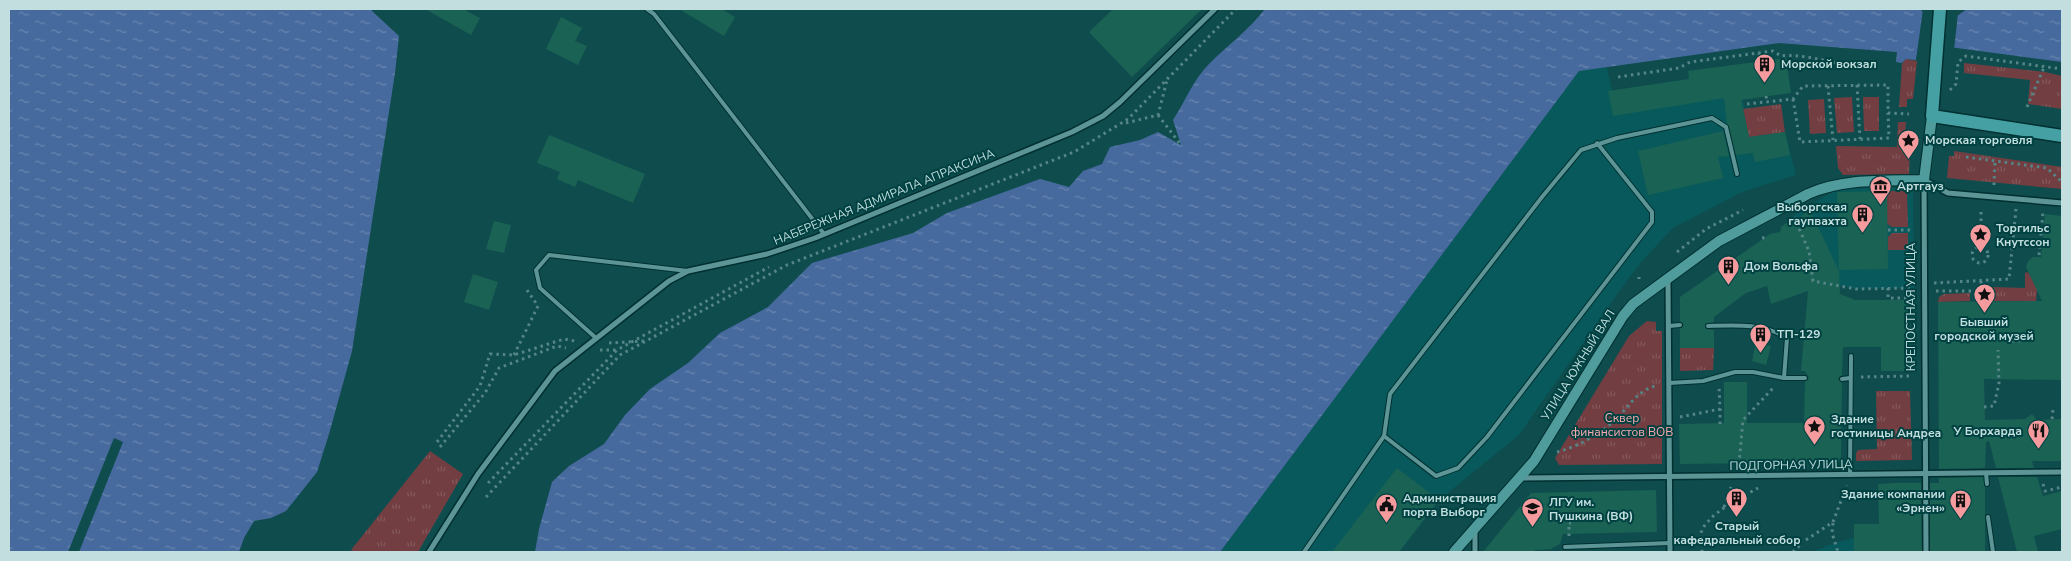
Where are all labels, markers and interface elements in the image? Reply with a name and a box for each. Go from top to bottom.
building icon: Морской вокзал [1753,52,1777,83]
place label: Морской вокзал [1781,56,1877,72]
place icon: Морская торговля [1897,128,1921,159]
place label: Морская торговля [1925,132,2032,148]
street label: НАБЕРЕЖНАЯ АДМИРАЛА АПРАКСИНА [771,145,997,249]
museum icon: Артгауз [1869,174,1893,205]
place label: Артгауз [1897,178,1944,194]
place label: Выборгская гаупвахта [1776,199,1847,229]
building icon: Выборгская гаупвахта [1851,202,1875,233]
place label: Торгильс Кнутссон [1996,220,2050,250]
place icon: Торгильс Кнутссон [1968,223,1992,254]
street label: КРЕПОСТНАЯ УЛИЦА [1903,243,1919,371]
building icon: Дом Вольфа [1716,254,1740,285]
place label: Дом Вольфа [1744,258,1818,274]
place icon: Бывший городской музей [1972,283,1996,314]
street label: УЛИЦА ЮЖНЫЙ ВАЛ [1537,307,1619,424]
place label: Бывший городской музей [1934,314,2034,344]
building icon: ТП-129 [1749,322,1773,353]
place label: ТП-129 [1777,326,1820,342]
park label: Сквер финансистов ВОВ [1571,410,1673,440]
place label: Здание гостиницы Андреа [1831,411,1941,441]
place icon: Здание гостиницы Андреа [1803,414,1827,445]
restaurant icon: У Борхарда [2026,419,2050,450]
place label: У Борхарда [1953,423,2022,439]
street label: ПОДГОРНАЯ УЛИЦА [1729,456,1853,474]
place label: Здание компании «Эрнен» [1841,486,1945,516]
building icon: Старый кафедральный собор [1725,487,1749,518]
building icon: Здание компании «Эрнен» [1949,489,1973,520]
place label: Администрация порта Выборг [1403,490,1496,520]
public building icon: Администрация порта Выборг [1375,493,1399,524]
place label: ЛГУ им. Пушкина (ВФ) [1549,494,1633,524]
school or university icon: ЛГУ им. Пушкина (ВФ) [1521,497,1545,528]
place label: Старый кафедральный собор [1673,518,1801,548]

